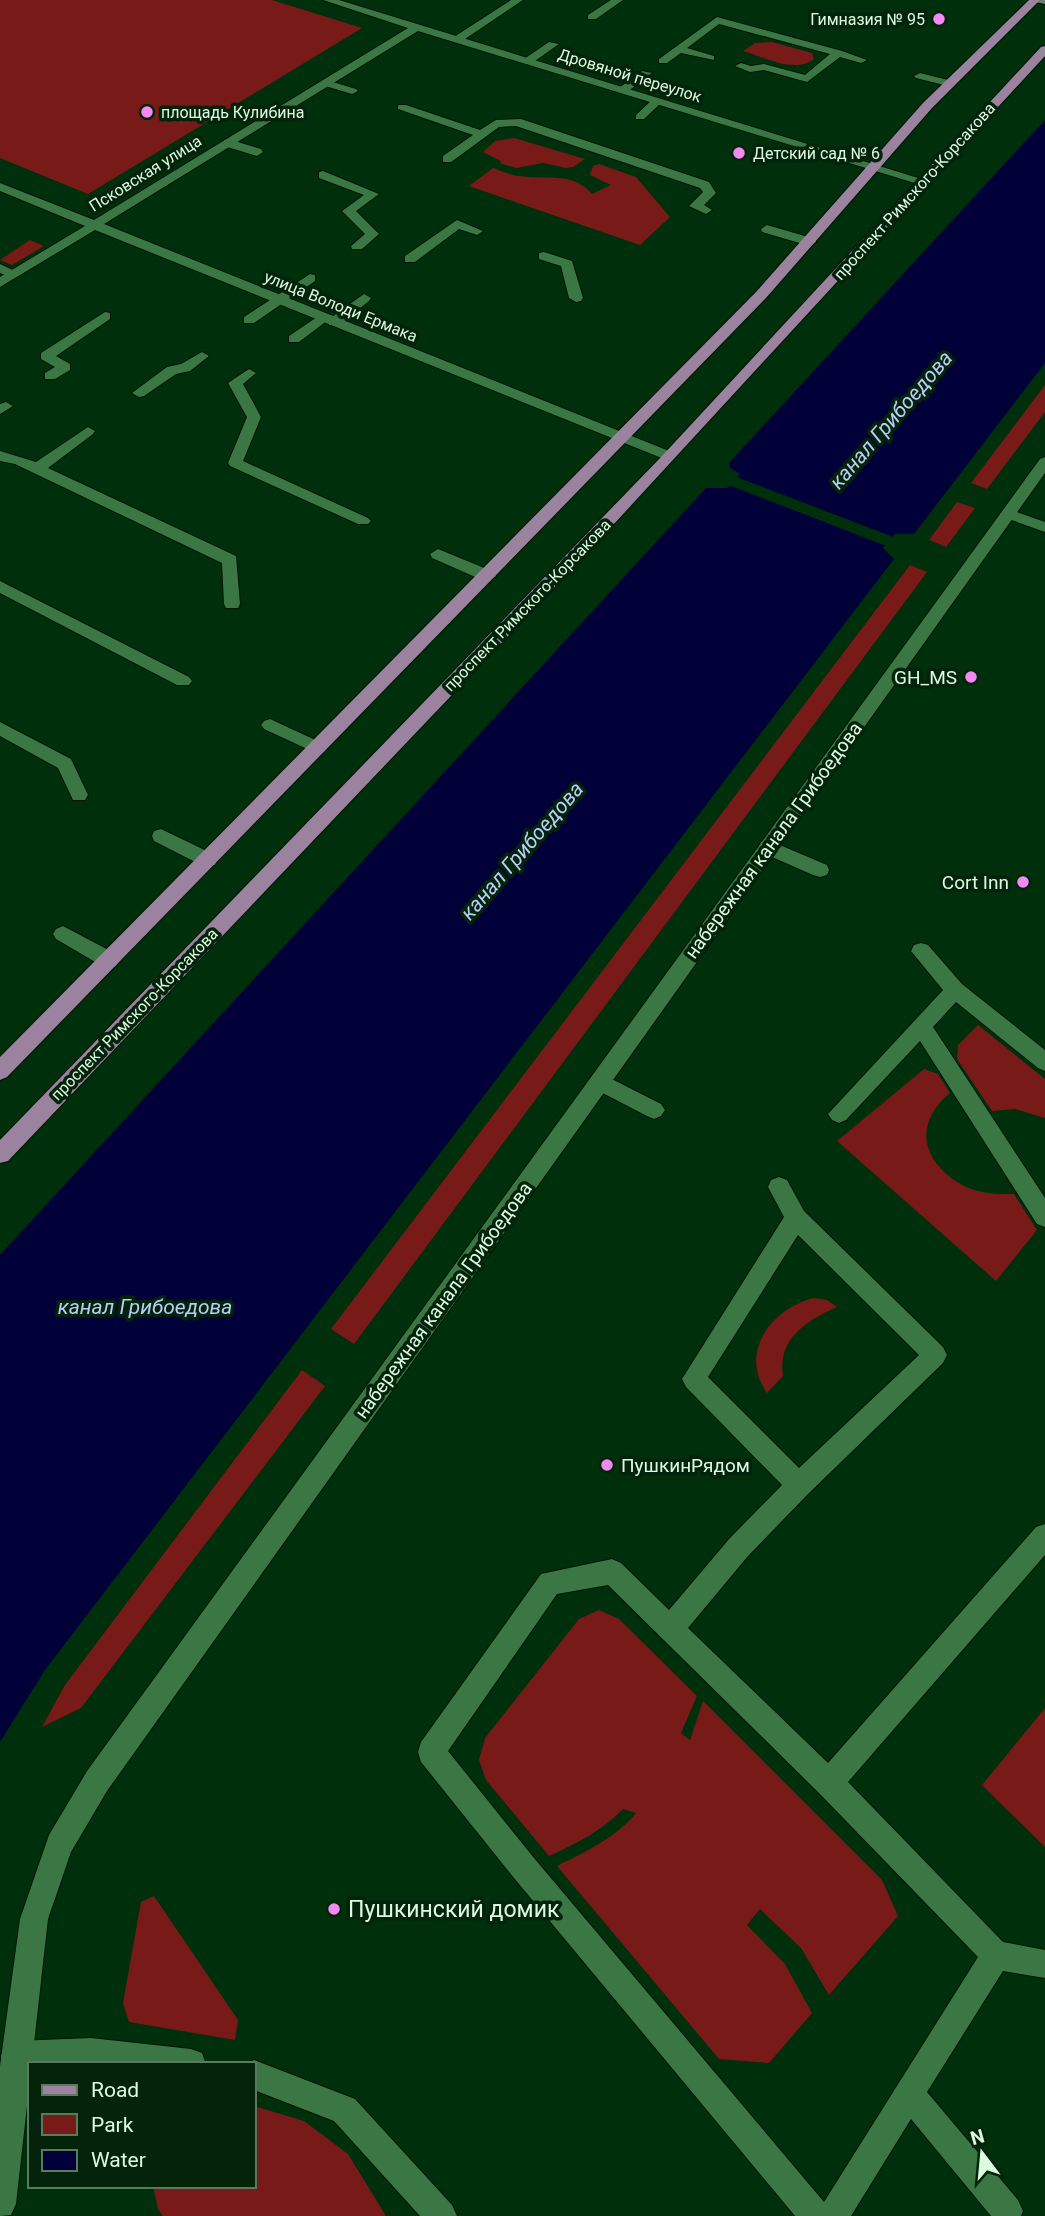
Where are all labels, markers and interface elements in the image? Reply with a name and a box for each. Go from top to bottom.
place label: Гимназия № 95 [810,10,925,29]
marker: Гимназия № 95 [931,11,947,27]
street label: Дровяной переулок [556,45,704,106]
street label: проспект Римского-Корсакова [830,99,999,284]
place label: площадь Кулибина [161,103,304,122]
marker: площадь Кулибина [139,104,155,120]
street label: Псковская улица [86,131,205,216]
place label: Детский сад № 6 [753,144,880,163]
marker: Детский сад № 6 [731,145,747,161]
street label: улица Володи Ермака [261,267,420,346]
water label: канал Грибоедова [825,346,957,494]
street label: проспект Римского-Корсакова [440,515,615,695]
place label: GH_MS [894,666,957,689]
marker: GH_MS [963,669,979,685]
street label: набережная канала Грибоедова [680,718,867,963]
water label: канал Грибоедова [456,777,588,925]
place label: Cort Inn [942,871,1009,894]
marker: Cort Inn [1015,874,1031,890]
street label: проспект Римского-Корсакова [47,924,222,1104]
street label: набережная канала Грибоедова [350,1178,537,1423]
water label: канал Грибоедова [58,1295,232,1319]
place label: ПушкинРядом [621,1454,750,1477]
marker: ПушкинРядом [599,1457,615,1473]
place label: Пушкинский домик [348,1896,560,1923]
marker: Пушкинский домик [326,1901,342,1917]
legend [28,2062,256,2188]
text: Road [91,2078,139,2102]
text: Park [91,2113,134,2137]
north arrow [947,2118,1017,2188]
text: N [968,2124,987,2150]
text: Water [91,2148,146,2172]

